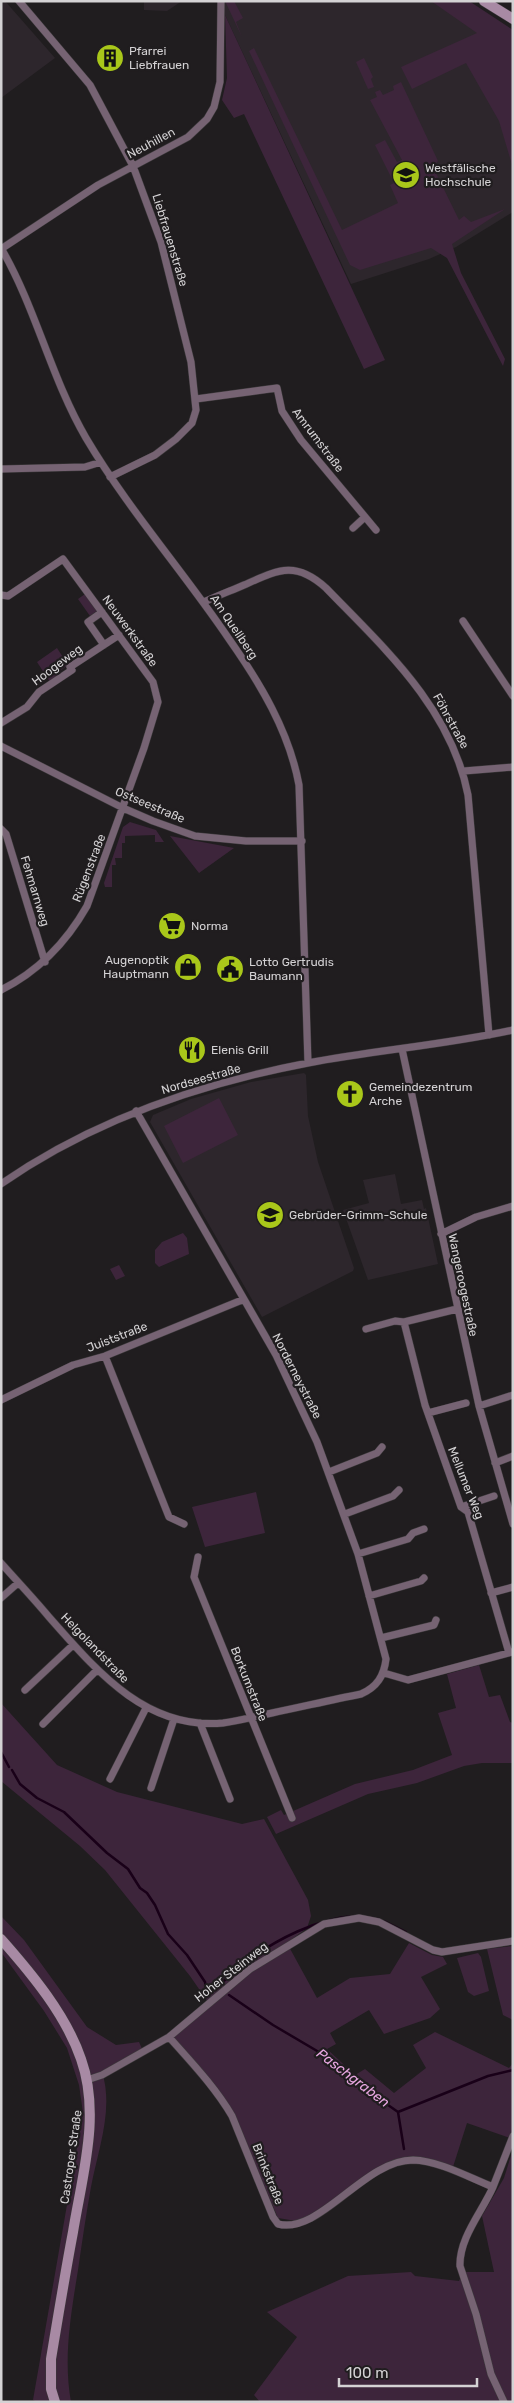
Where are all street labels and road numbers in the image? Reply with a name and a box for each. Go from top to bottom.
street label: Neuhillen [125,125,177,161]
street label: Liebfrauenstraße [149,192,191,288]
street label: Amrumstraße [289,405,347,475]
street label: Am Quellberg [207,592,261,662]
street label: Neuwerkstraße [99,593,161,670]
street label: Hoogeweg [29,642,85,688]
street label: Föhrstraße [430,691,472,751]
street label: Ostseestraße [113,784,187,826]
street label: Rügenstraße [70,832,109,904]
street label: Fehmarnweg [18,854,52,928]
street label: Nordseestraße [160,1061,243,1097]
street label: Wangeroogestraße [445,1232,481,1338]
street label: Juiststraße [85,1319,150,1355]
street label: Norderneystraße [269,1331,325,1421]
street label: Mellumer Weg [445,1445,487,1521]
street label: Helgolandstraße [58,1610,132,1686]
street label: Borkumstraße [228,1645,270,1724]
street label: Hoher Steinweg [192,1939,270,2005]
street label: Castroper Straße [57,2109,85,2205]
street label: Brinkstraße [249,2141,287,2207]

